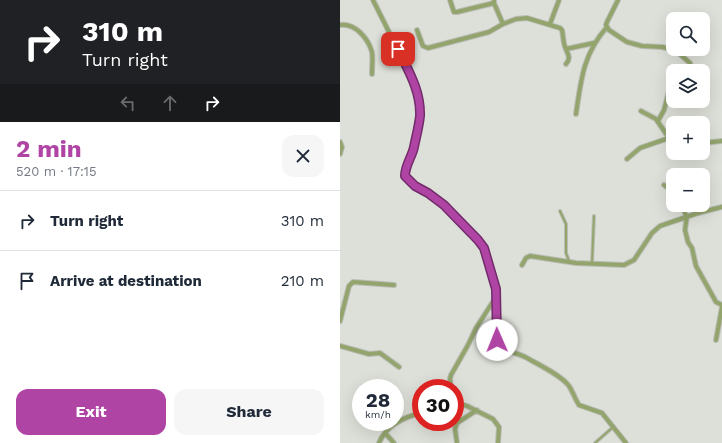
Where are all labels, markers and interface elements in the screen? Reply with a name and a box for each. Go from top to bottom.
map controls [666,12,710,212]
button: search [666,12,710,56]
text: 310 m [82,15,163,48]
icon: right [16,16,68,68]
pin [381,32,415,66]
icon: arrive [387,38,409,60]
text: Turn right [82,49,168,70]
button: layers [666,64,710,108]
icon: left [117,92,139,114]
icon: ahead [159,92,181,114]
icon: right [201,92,223,114]
button: + [666,116,710,160]
text: 2 min [16,135,82,163]
button: close [282,135,324,177]
text: 520 m · 17:15 [16,164,96,179]
button: − [666,168,710,212]
icon: right [16,210,38,232]
text: Turn right [50,212,123,230]
text: 310 m [281,212,324,230]
icon: arrive [16,270,38,292]
text: Arrive at destination [50,272,202,290]
text: 210 m [281,272,324,290]
position arrow [476,319,518,361]
speed limit sign: 30 [412,379,464,431]
text: 28 [366,388,390,412]
button: Exit [16,389,166,435]
button: Share [174,389,324,435]
text: km/h [365,409,391,420]

